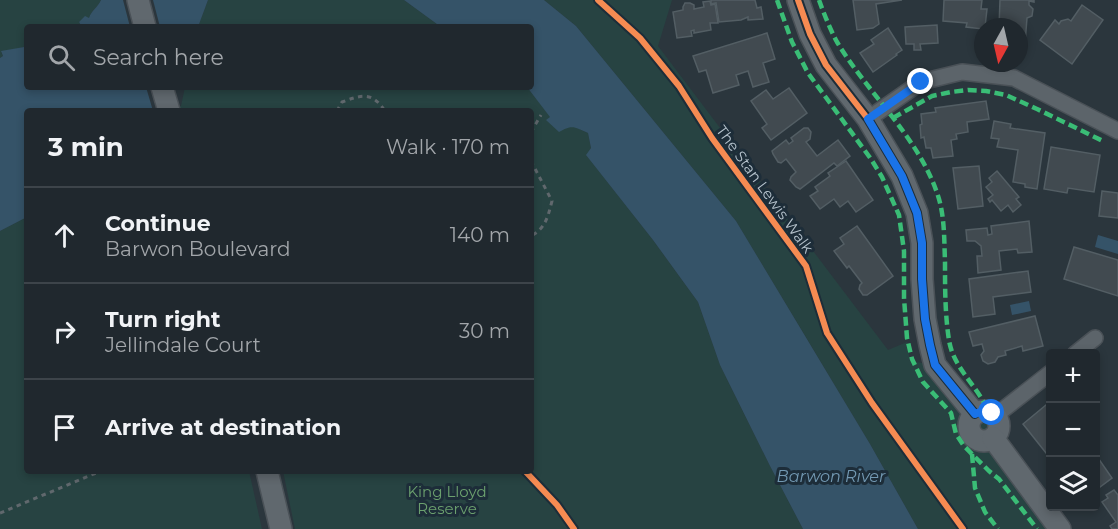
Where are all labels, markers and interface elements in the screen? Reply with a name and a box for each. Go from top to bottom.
north arrow [974,18,1028,72]
search box [24,24,534,90]
icon: search [45,41,78,74]
text: Search here [93,44,224,71]
route end [907,68,933,94]
street label: The Stan Lewis Walk [712,121,818,257]
text: 3 min [48,131,124,163]
text: Walk · 170 m [386,135,510,159]
text: Continue [105,210,211,237]
icon: ahead [48,219,81,252]
text: 140 m [450,223,510,247]
text: Barwon Boulevard [105,237,291,261]
text: Turn right [105,306,220,333]
icon: right [48,315,81,348]
text: 30 m [459,319,510,343]
text: Jellindale Court [105,333,261,357]
map controls [1046,349,1100,511]
button: + [1046,349,1100,403]
route start [978,399,1004,425]
button: − [1046,403,1100,457]
icon: arrive [48,411,81,444]
text: Arrive at destination [105,414,341,441]
button: layers [1046,457,1100,511]
water label: Barwon River [777,467,886,486]
park label: King Lloyd Reserve [407,482,487,518]

